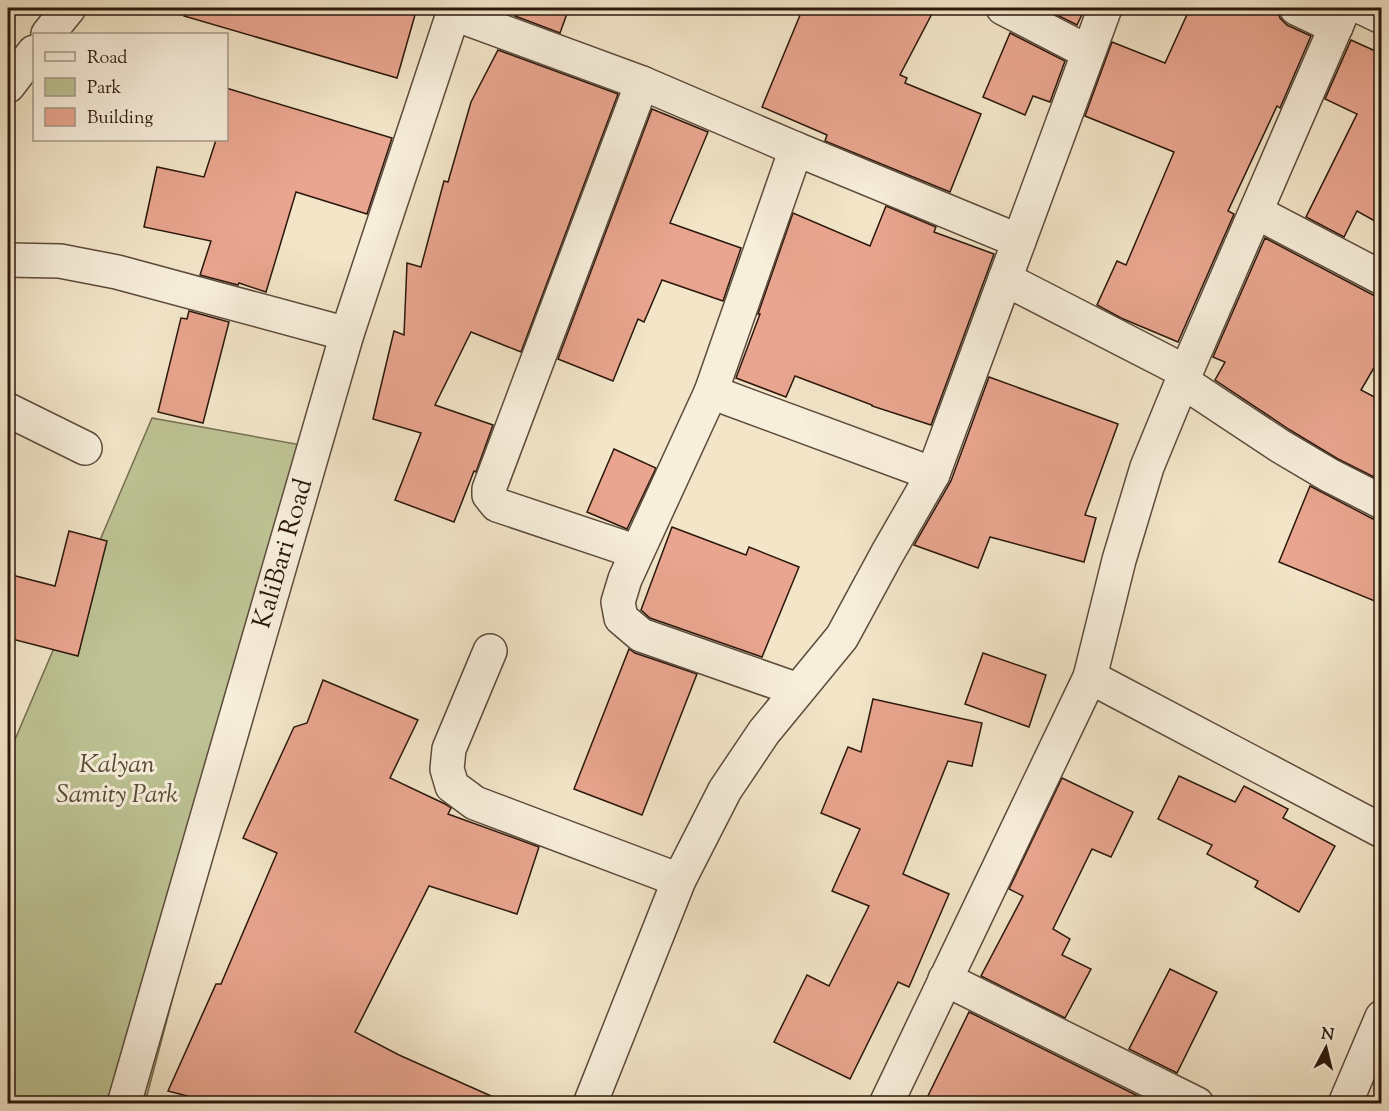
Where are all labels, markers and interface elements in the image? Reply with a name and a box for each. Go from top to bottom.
legend [33,33,228,141]
text: Road [87,46,127,72]
text: Park [87,76,122,102]
text: Building [87,106,153,132]
street label: KaliBari Road [244,474,323,633]
park label: Kalyan Samity Park [56,747,178,814]
north arrow [1296,1018,1356,1078]
text: N [1320,1023,1335,1048]

